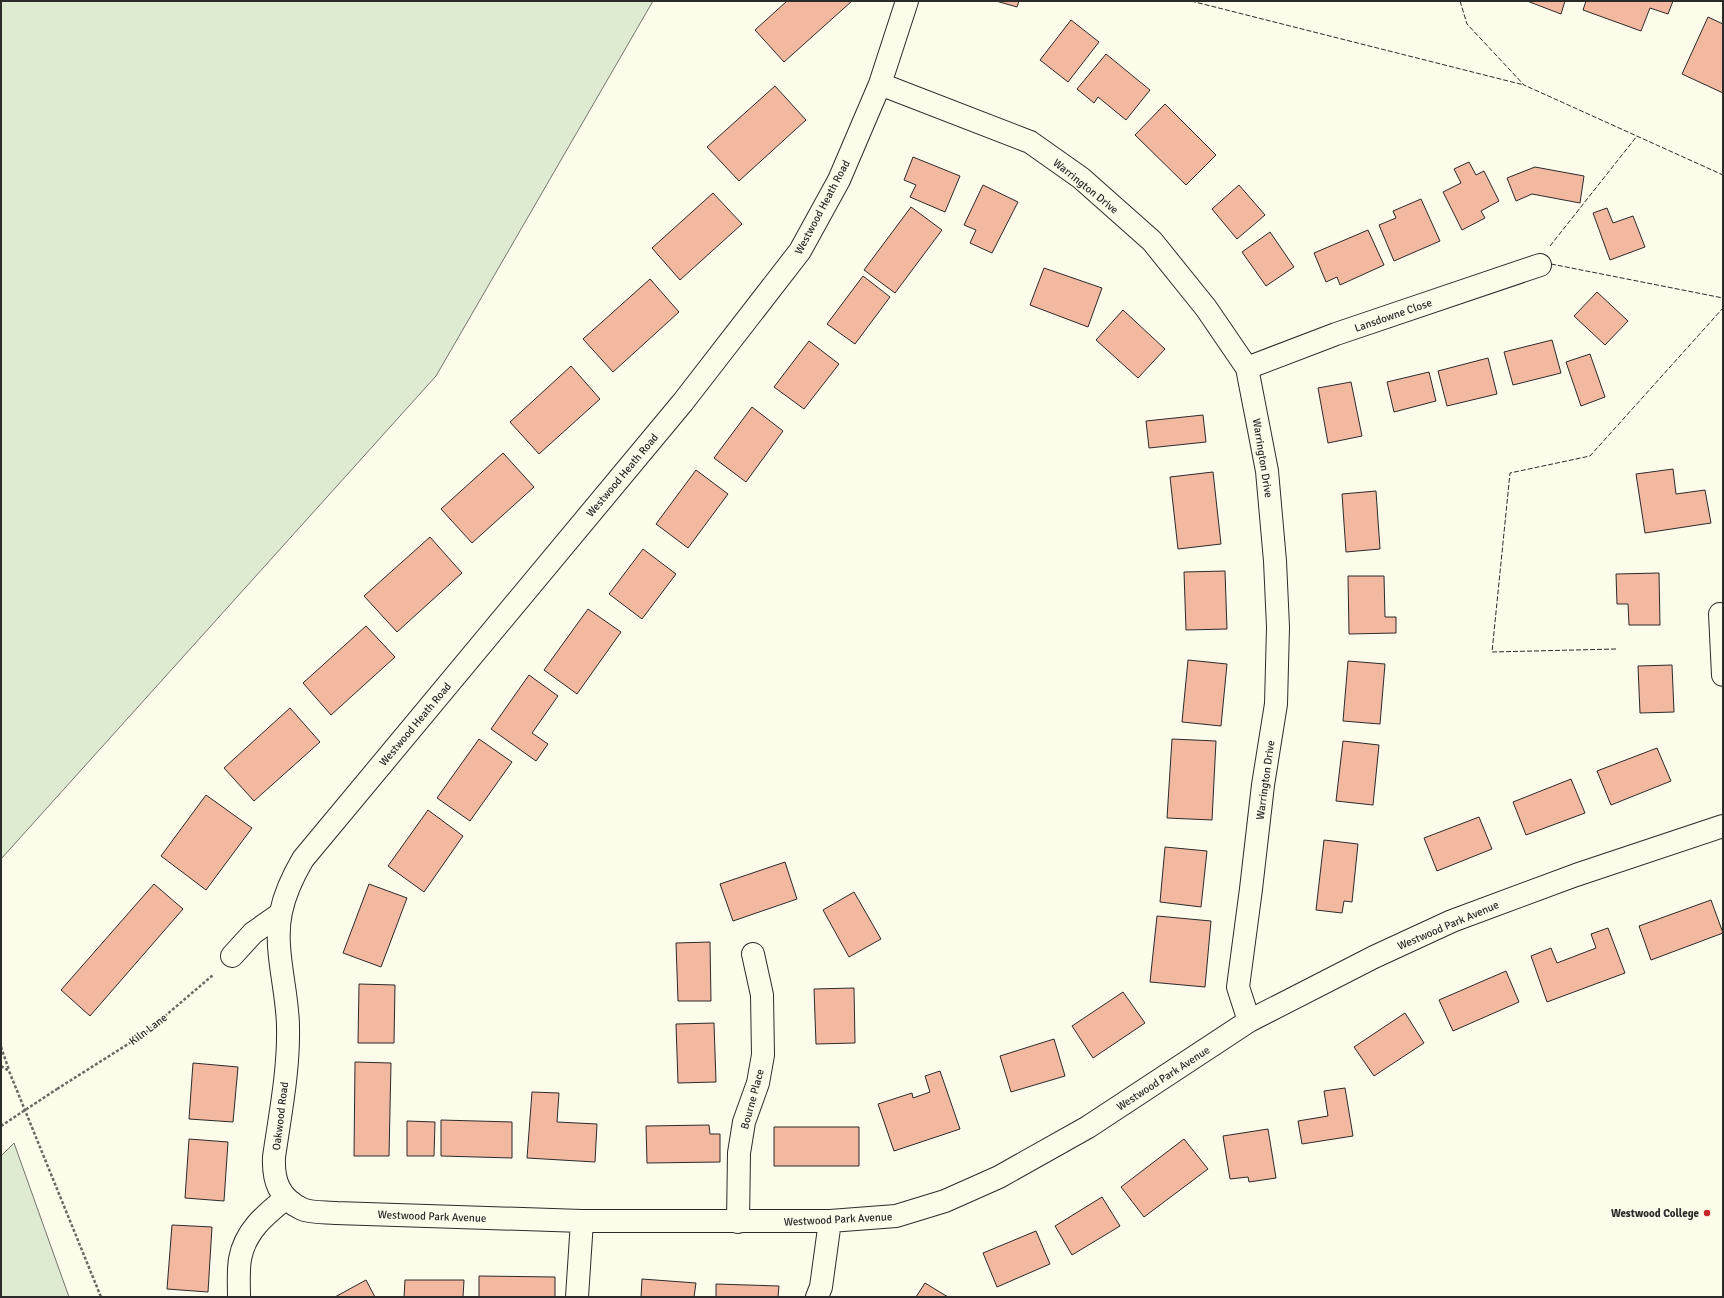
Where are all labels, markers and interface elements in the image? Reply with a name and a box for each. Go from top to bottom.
street label: Warrington Drive [1050,156,1121,217]
street label: Westwood Heath Road [792,158,853,257]
street label: Lansdowne Close [1353,296,1434,335]
street label: Warrington Drive [1250,417,1275,499]
street label: Westwood Heath Road [584,431,661,520]
street label: Westwood Heath Road [377,680,454,769]
street label: Warrington Drive [1253,740,1278,821]
street label: Westwood Park Avenue [1396,898,1501,953]
street label: Kiln Lane [127,1011,170,1048]
street label: Westwood Park Avenue [1114,1043,1212,1113]
street label: Bourne Place [738,1067,767,1131]
street label: Oakwood Road [270,1081,291,1151]
place label: Westwood College [1611,1207,1700,1220]
street label: Westwood Park Avenue [377,1208,486,1225]
marker: Westwood College [1702,1208,1712,1218]
street label: Westwood Park Avenue [783,1210,893,1229]

